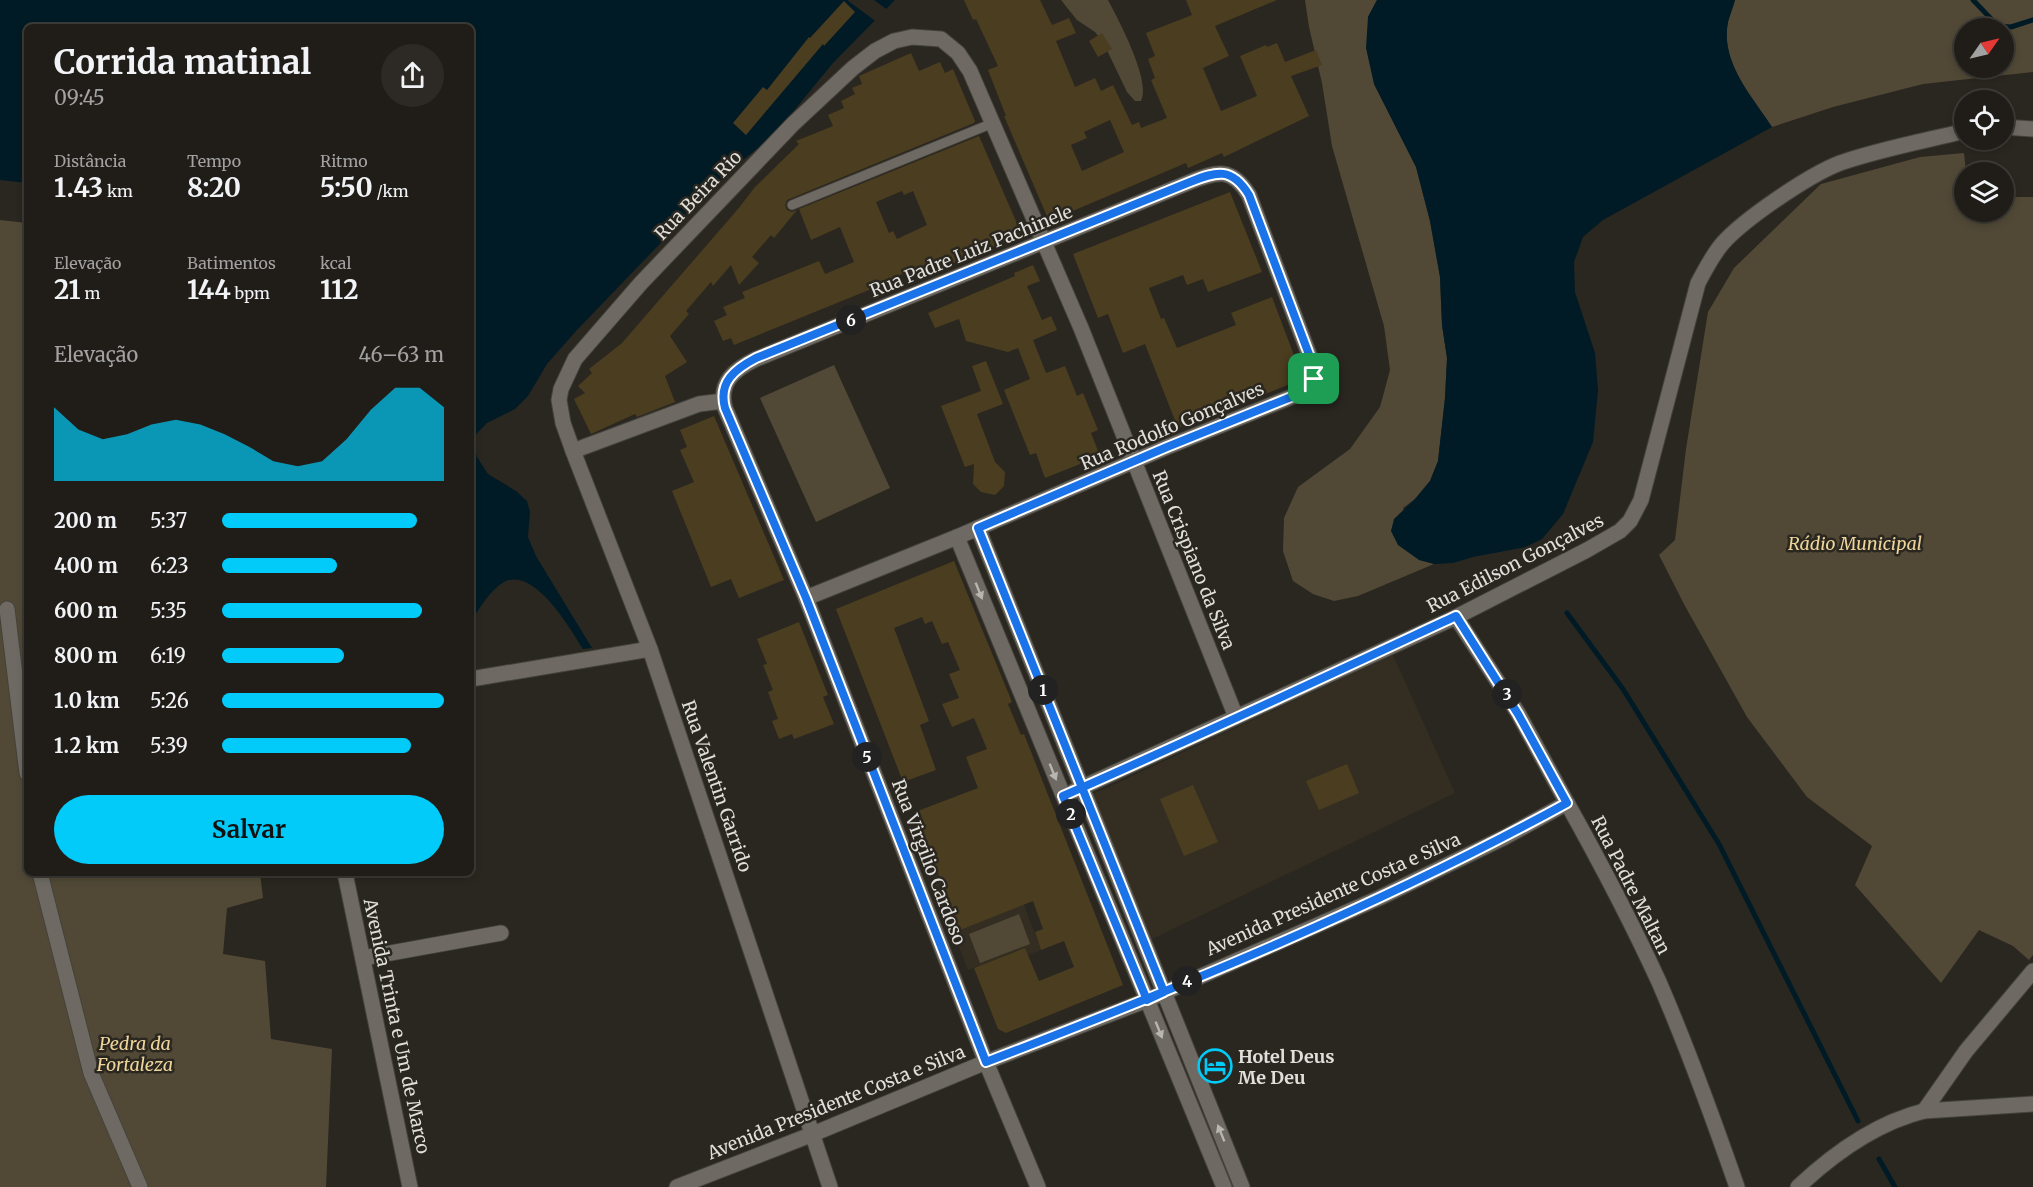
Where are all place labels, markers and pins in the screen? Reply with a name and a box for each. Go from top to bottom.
pin: 6 [836,305,866,335]
pin [1288,353,1339,404]
pin: 1 [1028,675,1058,705]
pin: 3 [1492,679,1522,709]
pin: 5 [852,742,882,772]
pin: 2 [1056,799,1086,829]
pin: 4 [1172,966,1202,996]
place label: Hotel Deus Me Deu [1238,1045,1334,1089]
hotel icon: Hotel Deus Me Deu [1197,1048,1233,1084]

